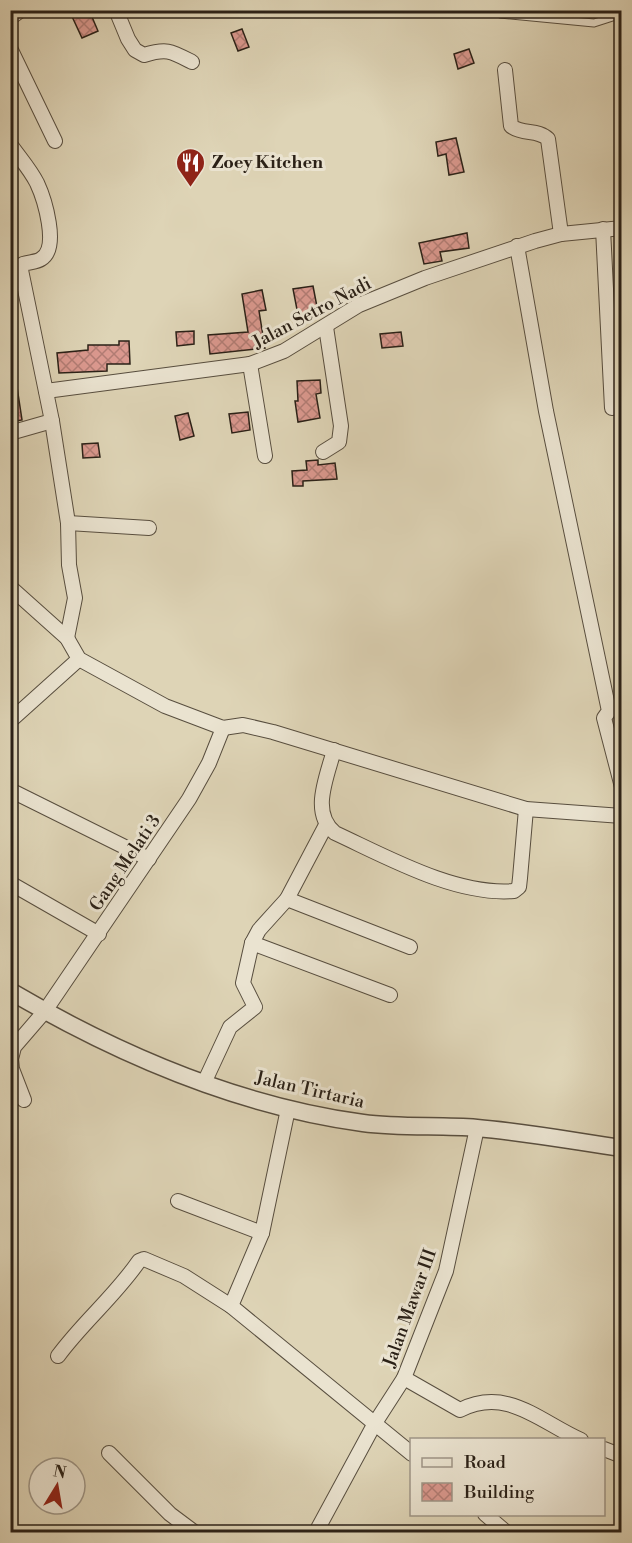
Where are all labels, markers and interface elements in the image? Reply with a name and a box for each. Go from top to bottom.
restaurant icon: Zoey Kitchen [175,146,207,188]
place label: Zoey Kitchen [212,151,323,174]
street label: Jalan Setro Nadi [248,272,375,354]
street label: Gang Melati 3 [84,810,166,916]
street label: Jalan Tirtaria [252,1066,368,1114]
street label: Jalan Mawar III [378,1246,442,1371]
legend [410,1438,605,1516]
text: Road [464,1451,507,1474]
north arrow [27,1456,87,1516]
text: N [52,1461,68,1483]
text: Building [463,1481,535,1504]

